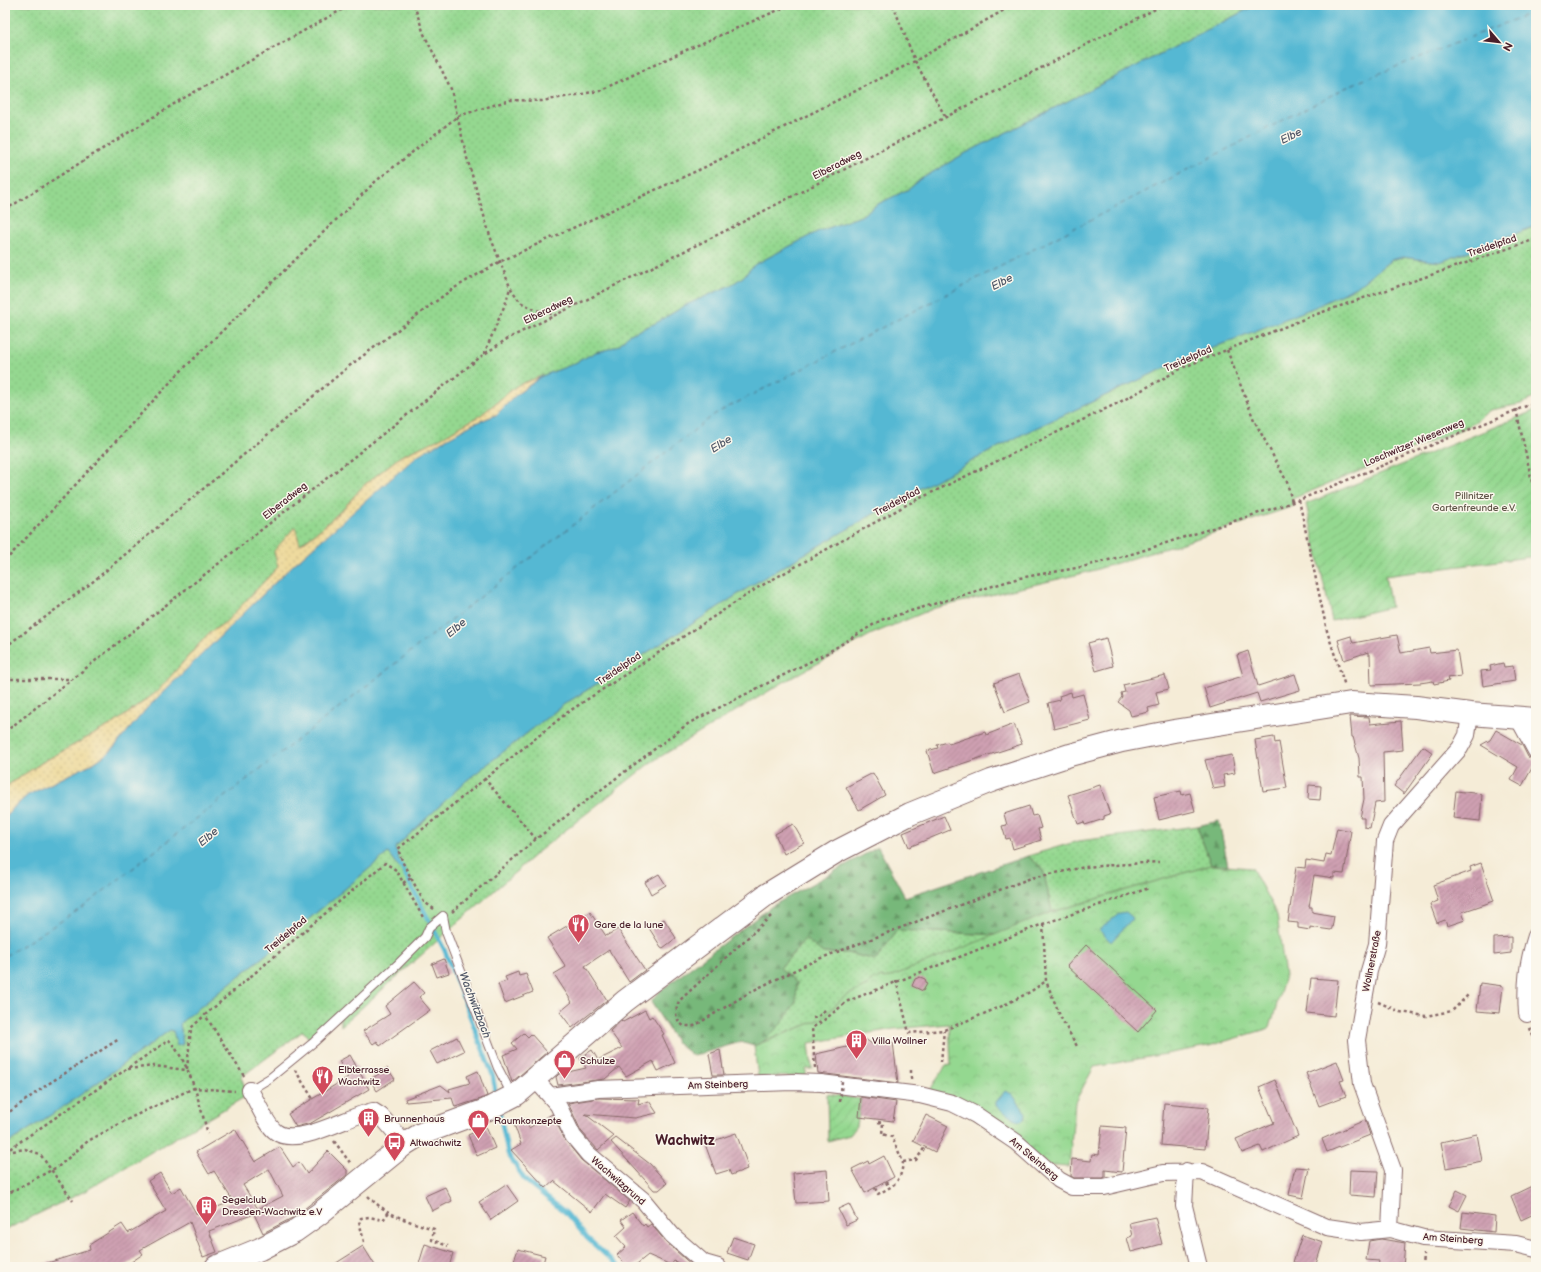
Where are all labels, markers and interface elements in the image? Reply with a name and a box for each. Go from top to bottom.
north arrow [1479,22,1519,62]
text: N [1500,40,1515,53]
water label: Elbe [1278,125,1304,147]
street label: Elberadweg [811,147,864,182]
street label: Treidelpfad [1466,232,1518,260]
water label: Elbe [989,271,1015,293]
street label: Elberadweg [521,293,575,327]
street label: Treidelpfad [1162,343,1214,375]
street label: Loschwitzer Wiesenweg [1362,416,1466,469]
water label: Elbe [708,432,734,455]
street label: Elberadweg [260,480,310,522]
street label: Treidelpfad [872,485,923,519]
park label: Pillnitzer Gartenfreunde e.V. [1432,490,1516,514]
water label: Elbe [443,615,469,640]
street label: Treidelpfad [595,650,644,688]
water label: Elbe [195,824,221,849]
restaurant icon: Gare de la lune [565,912,591,945]
street label: Treidelpfad [263,914,310,956]
place label: Gare de la lune [594,919,664,931]
street label: Wollnerstraße [1360,929,1384,993]
water label: Wachwitzbach [456,970,494,1040]
building icon: Villa Wollner [843,1028,869,1061]
place label: Villa Wollner [872,1035,927,1047]
shop icon: Schulze [551,1048,577,1081]
place label: Schulze [580,1055,615,1067]
restaurant icon: Elbterrasse Wachwitz [310,1063,336,1096]
place label: Elbterrasse Wachwitz [338,1064,390,1088]
street label: Am Steinberg [688,1078,749,1092]
building icon: Brunnenhaus [356,1106,382,1139]
shop icon: Raumkonzepte [465,1108,491,1141]
place label: Brunnenhaus [384,1113,445,1125]
place label: Raumkonzepte [494,1115,562,1127]
bus stop icon: Altwachwitz [382,1130,408,1163]
district label: Wachwitz [655,1132,715,1149]
street label: Am Steinberg [1007,1135,1061,1183]
place label: Altwachwitz [410,1137,462,1149]
street label: Wachwitzgrund [588,1154,648,1208]
building icon: Segelclub Dresden-Wachwitz e.V [193,1193,219,1226]
place label: Segelclub Dresden-Wachwitz e.V [222,1194,323,1218]
street label: Am Steinberg [1422,1231,1484,1247]

